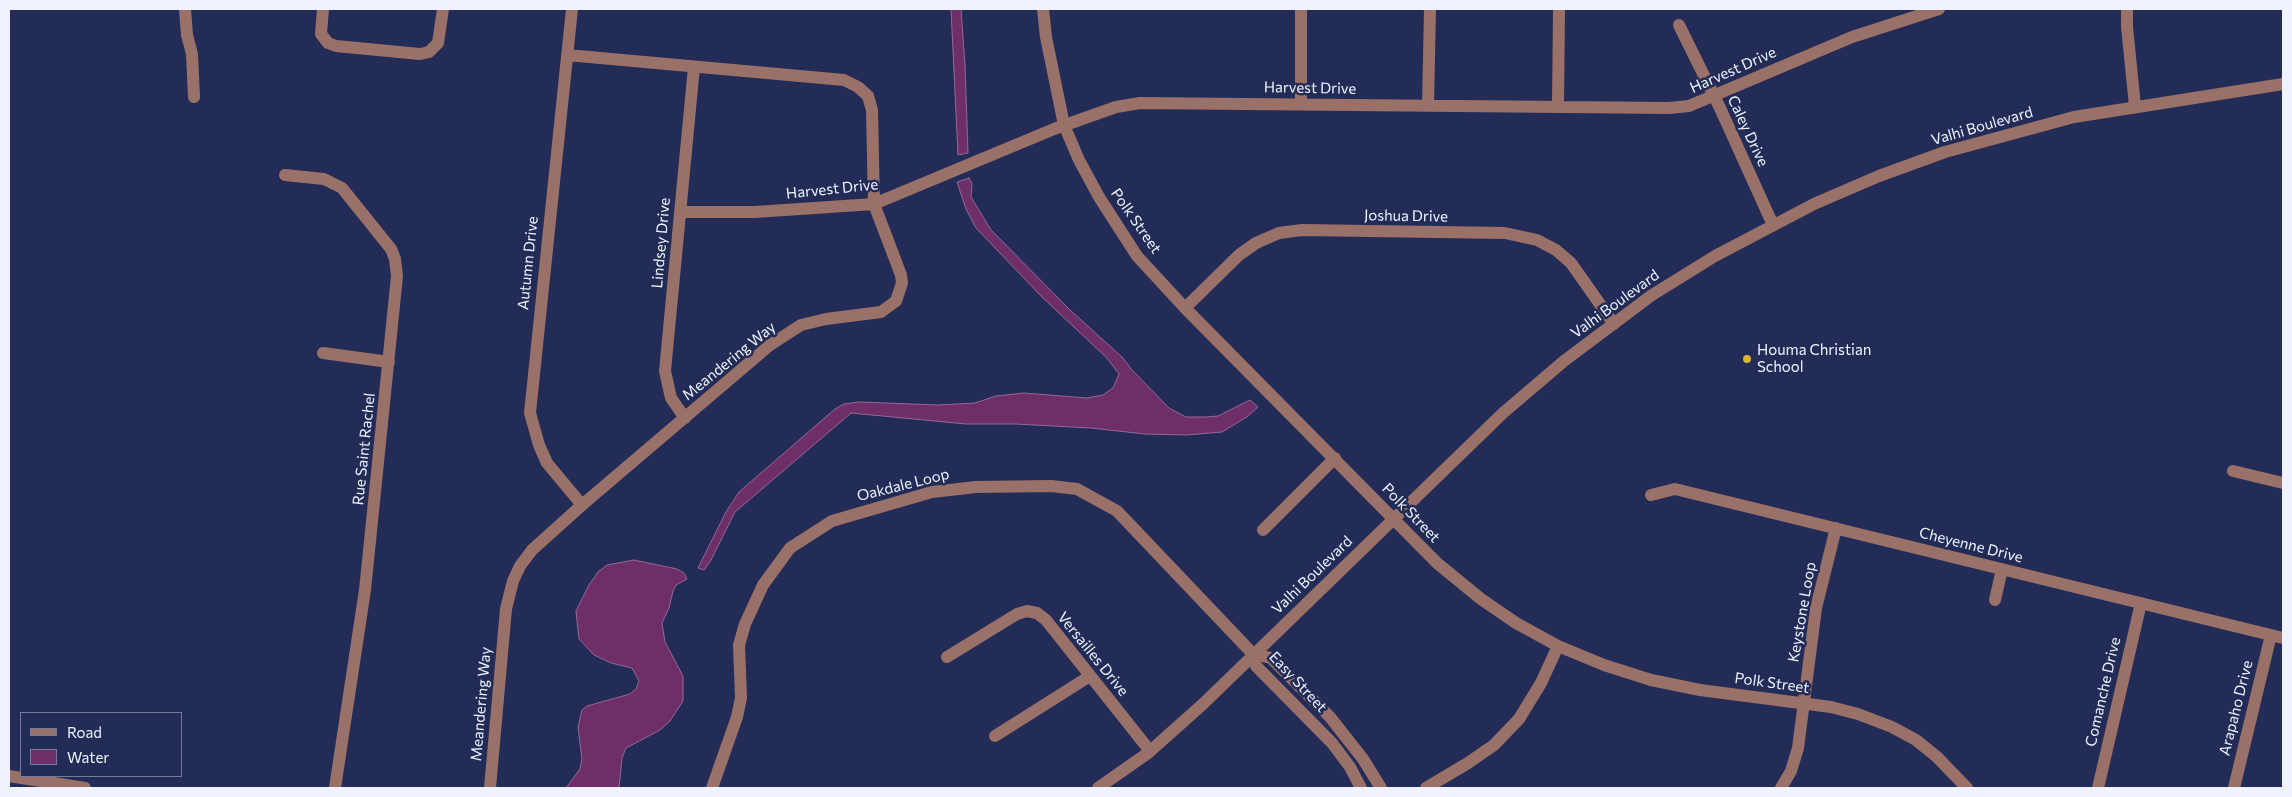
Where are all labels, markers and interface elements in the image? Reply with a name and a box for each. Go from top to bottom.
street label: Harvest Drive [1687,43,1779,97]
street label: Harvest Drive [1264,78,1356,98]
street label: Caley Drive [1724,93,1772,169]
street label: Valhi Boulevard [1929,103,2035,149]
street label: Harvest Drive [785,175,879,203]
street label: Polk Street [1107,185,1165,257]
street label: Lindsey Drive [648,197,674,289]
street label: Joshua Drive [1364,206,1448,226]
street label: Autumn Drive [514,215,542,311]
street label: Valhi Boulevard [1567,266,1663,342]
street label: Meandering Way [679,318,779,404]
place label: Houma Christian School [1757,341,1871,376]
marker: Houma Christian School [1741,353,1753,365]
street label: Rue Saint Rachel [349,392,379,506]
street label: Oakdale Loop [855,465,951,505]
street label: Polk Street [1378,480,1444,546]
street label: Cheyenne Drive [1917,523,2025,567]
street label: Valhi Boulevard [1268,532,1356,618]
street label: Keystone Loop [1784,560,1820,664]
street label: Versailles Drive [1054,608,1132,700]
street label: Comanche Drive [2082,636,2124,748]
street label: Meandering Way [467,646,495,762]
street label: Easy Street [1265,648,1331,716]
street label: Arapaho Drive [2215,659,2257,757]
street label: Polk Street [1733,669,1811,697]
legend [20,712,182,777]
text: Road [67,723,102,741]
text: Water [67,748,109,766]

